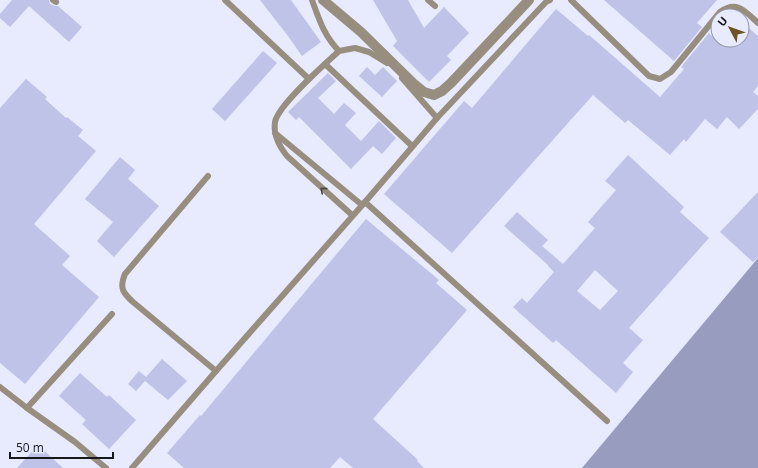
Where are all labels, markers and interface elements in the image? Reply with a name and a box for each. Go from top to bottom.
north arrow [710,8,750,48]
text: U [714,13,730,29]
one-way arrow [320,187,328,194]
scale bar [10,434,113,460]
text: 50 m [16,439,44,456]

